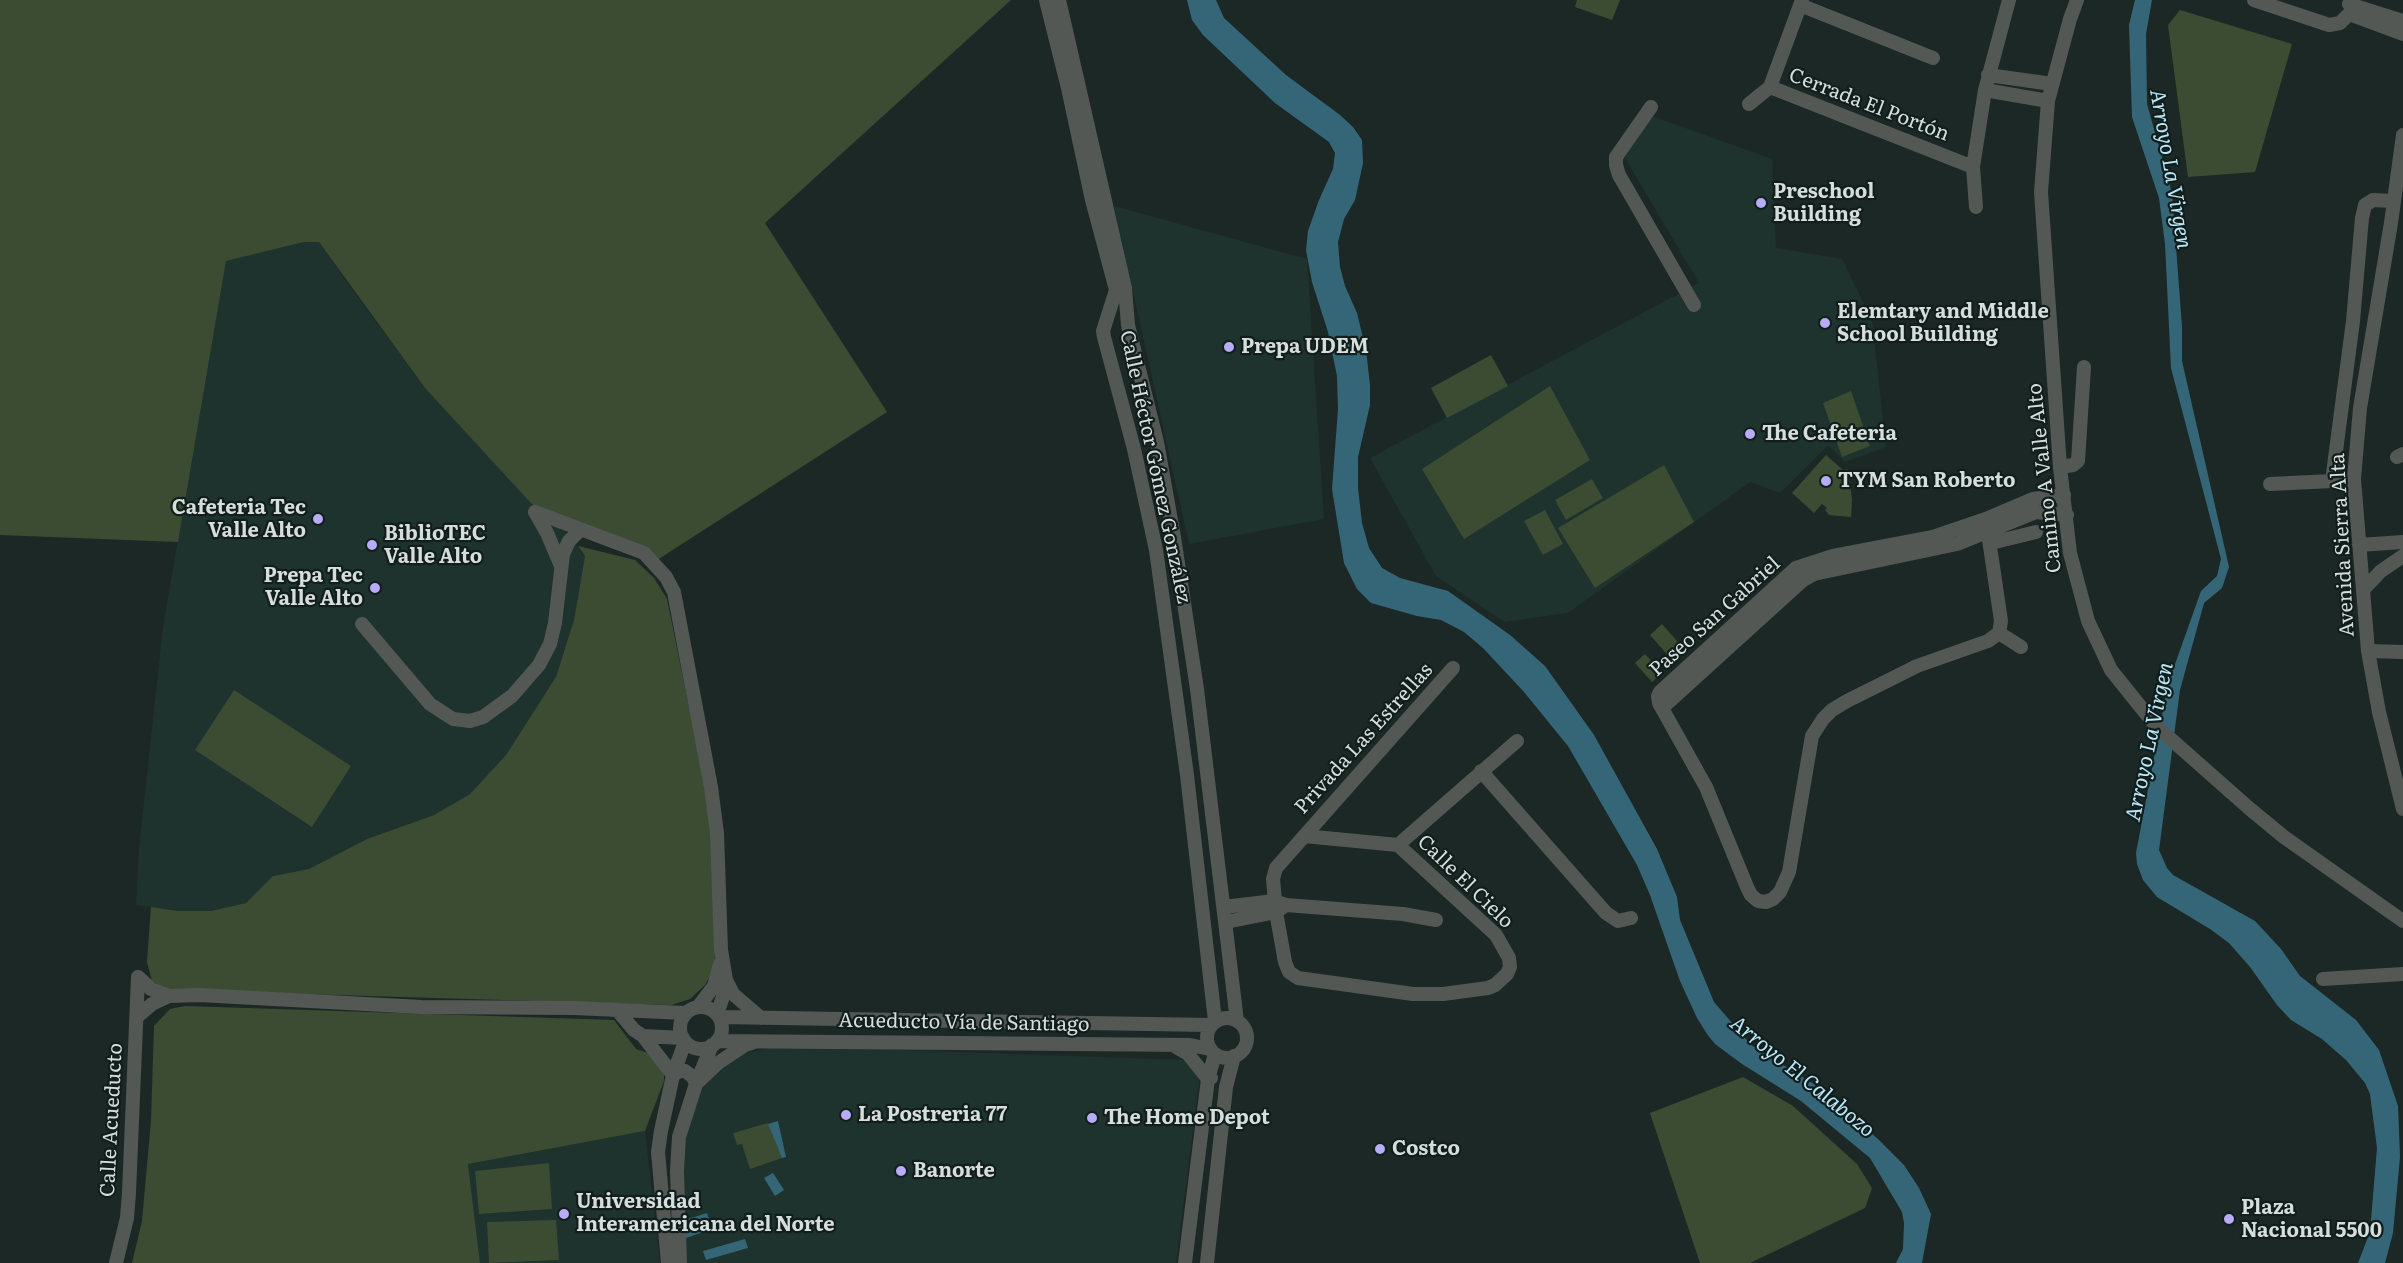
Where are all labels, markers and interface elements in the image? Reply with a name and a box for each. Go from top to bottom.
street label: Cerrada El Portón [1785,63,1953,147]
water label: Arroyo La Virgen [2144,87,2196,251]
place label: Preschool Building [1773,180,1874,227]
marker: Preschool Building [1754,196,1768,210]
place label: Elemtary and Middle School Building [1837,300,2049,347]
marker: Elemtary and Middle School Building [1818,316,1832,330]
street label: Calle Héctor Gómez González [1114,328,1196,606]
place label: Prepa UDEM [1241,335,1369,359]
marker: Prepa UDEM [1222,340,1236,354]
street label: Camino A Valle Alto [2023,382,2067,574]
place label: The Cafeteria [1762,422,1897,446]
marker: The Cafeteria [1743,427,1757,441]
street label: Avenida Sierra Alta [2326,453,2360,637]
place label: TYM San Roberto [1838,469,2015,493]
marker: TYM San Roberto [1819,474,1833,488]
place label: Cafeteria Tec Valle Alto [172,496,306,543]
marker: Cafeteria Tec Valle Alto [311,512,325,526]
place label: BiblioTEC Valle Alto [384,522,486,569]
marker: BiblioTEC Valle Alto [365,538,379,552]
street label: Paseo San Gabriel [1645,552,1785,682]
place label: Prepa Tec Valle Alto [264,564,363,611]
marker: Prepa Tec Valle Alto [368,581,382,595]
street label: Privada Las Estrellas [1290,659,1438,819]
water label: Arroyo La Virgen [2121,660,2179,824]
street label: Calle El Cielo [1412,830,1518,934]
street label: Acueducto Vía de Santiago [838,1009,1090,1037]
water label: Arroyo El Calabozo [1725,1011,1879,1143]
street label: Calle Acueducto [96,1042,128,1198]
place label: La Postreria 77 [858,1103,1007,1127]
place label: The Home Depot [1104,1106,1270,1130]
marker: La Postreria 77 [839,1108,853,1122]
marker: The Home Depot [1085,1111,1099,1125]
place label: Costco [1392,1137,1460,1161]
marker: Costco [1373,1142,1387,1156]
place label: Banorte [913,1159,995,1183]
marker: Banorte [894,1164,908,1178]
place label: Universidad Interamericana del Norte [576,1190,835,1237]
place label: Plaza Nacional 5500 [2241,1196,2382,1243]
marker: Universidad Interamericana del Norte [557,1207,571,1221]
marker: Plaza Nacional 5500 [2222,1212,2236,1226]

